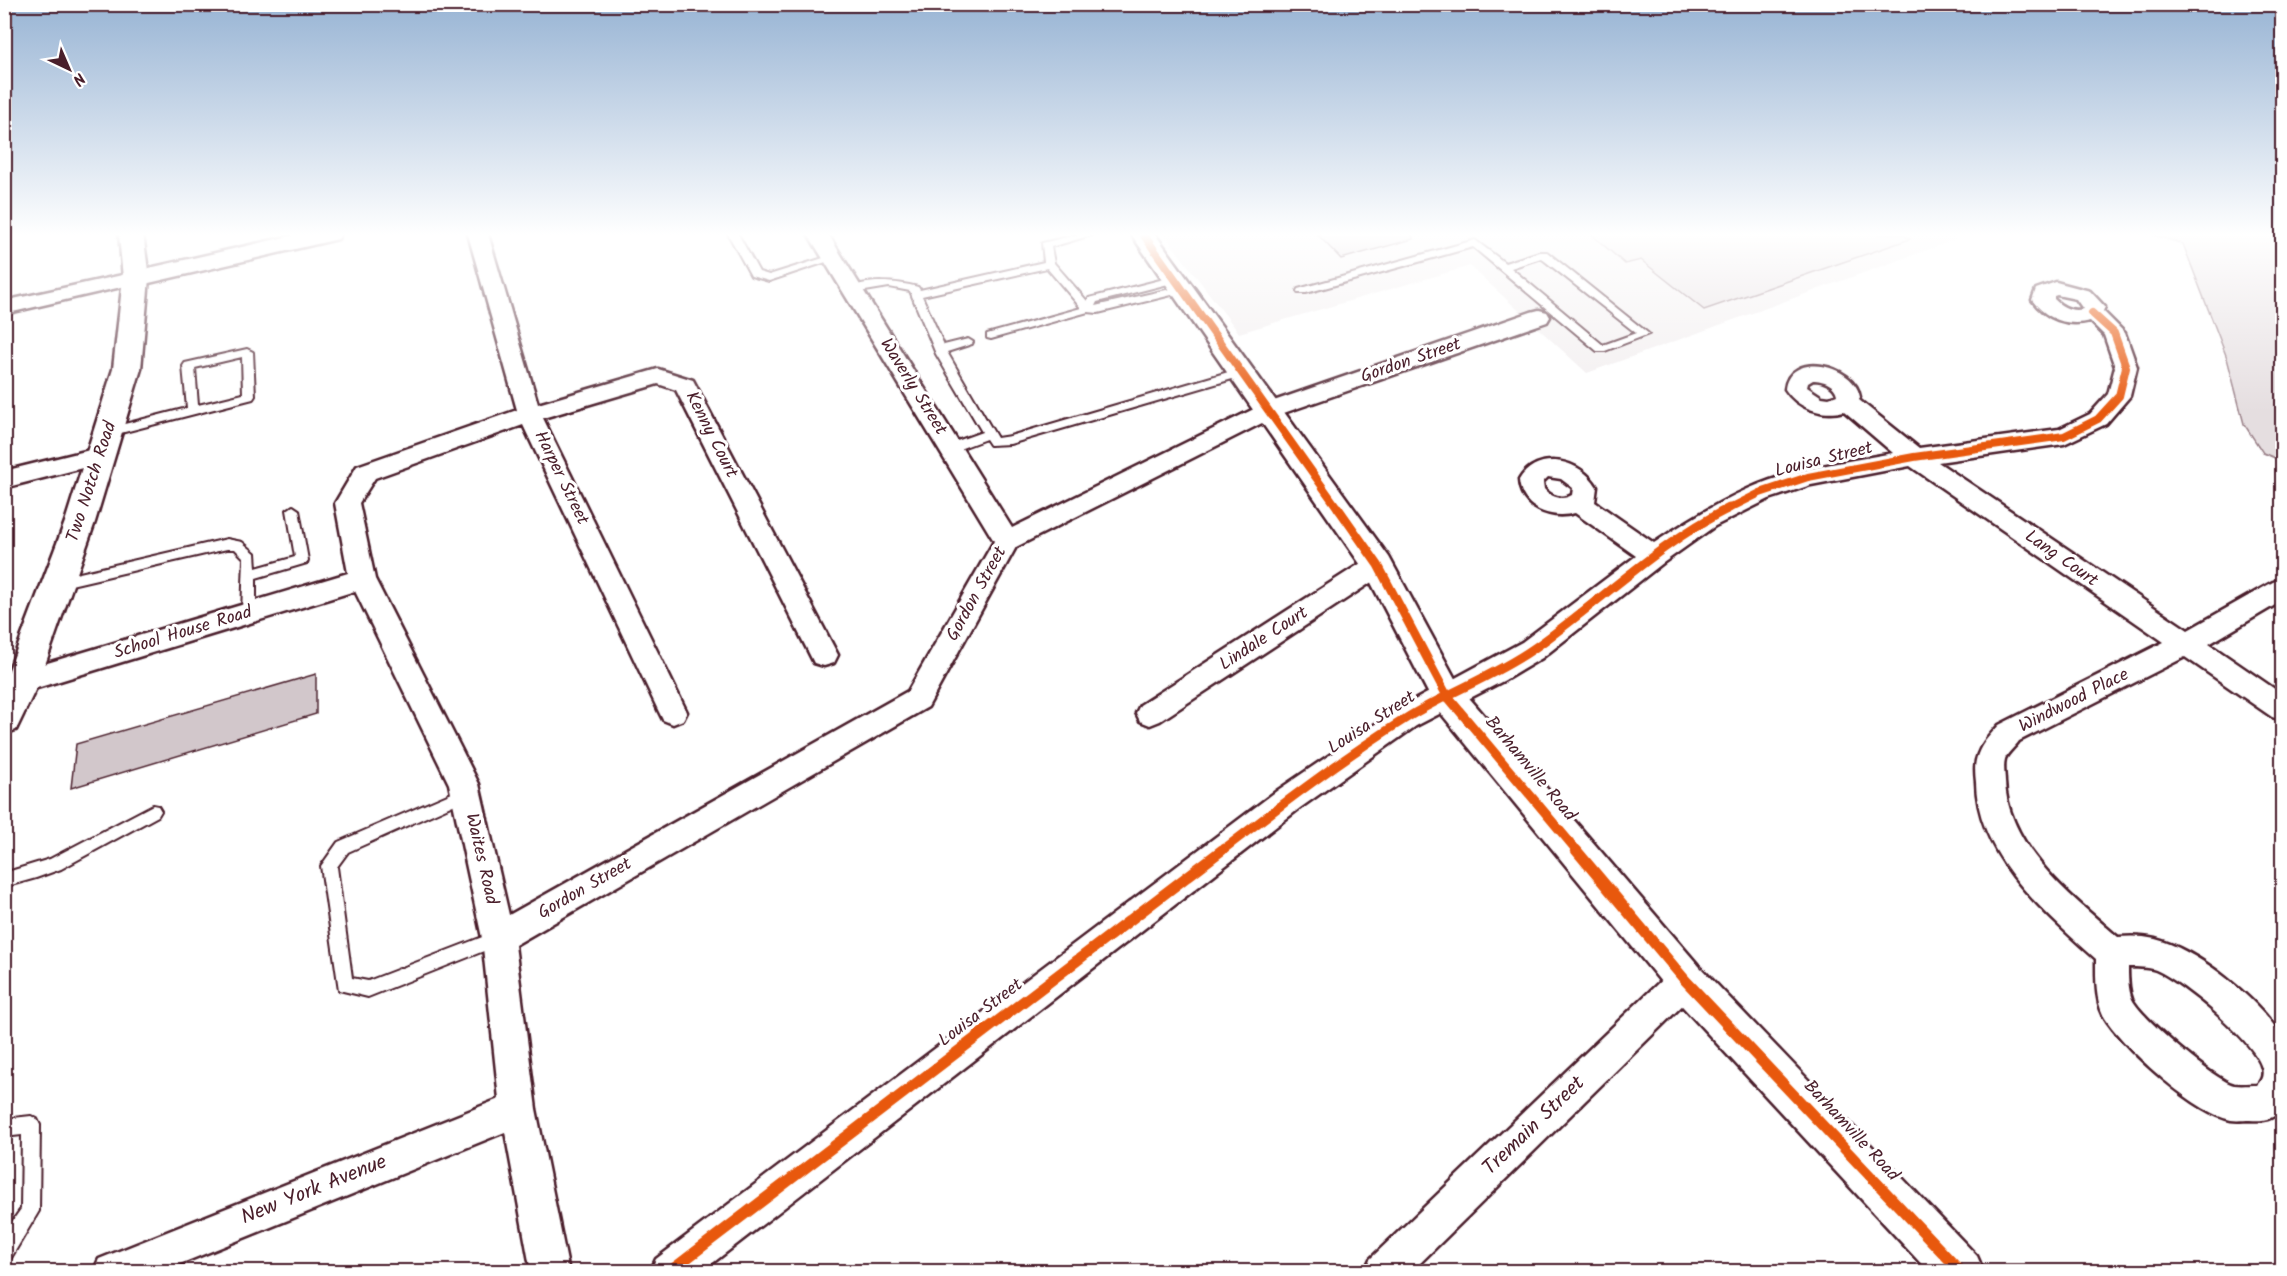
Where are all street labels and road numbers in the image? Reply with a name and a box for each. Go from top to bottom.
street label: Gordon Street [1357,330,1466,392]
street label: Waverly Street [872,333,955,442]
street label: Kenny Court [677,386,746,484]
street label: Two Notch Road [59,417,125,546]
street label: Harper Street [526,426,597,531]
street label: Louisa Street [1772,434,1877,486]
street label: Lang Court [2018,523,2105,596]
street label: Gordon Street [939,540,1016,647]
street label: School House Road [110,598,257,668]
street label: Lindale Court [1214,599,1315,679]
street label: Windwood Place [2014,661,2134,741]
street label: Louisa Street [1322,683,1423,762]
street label: Barhamville Road [1477,710,1584,829]
street label: Waites Road [456,811,506,908]
street label: Gordon Street [532,850,638,928]
street label: Louisa Street [932,971,1030,1055]
street label: Tremain Street [1475,1068,1594,1184]
street label: Barhamville Road [1796,1073,1907,1189]
street label: New York Avenue [236,1145,392,1234]

